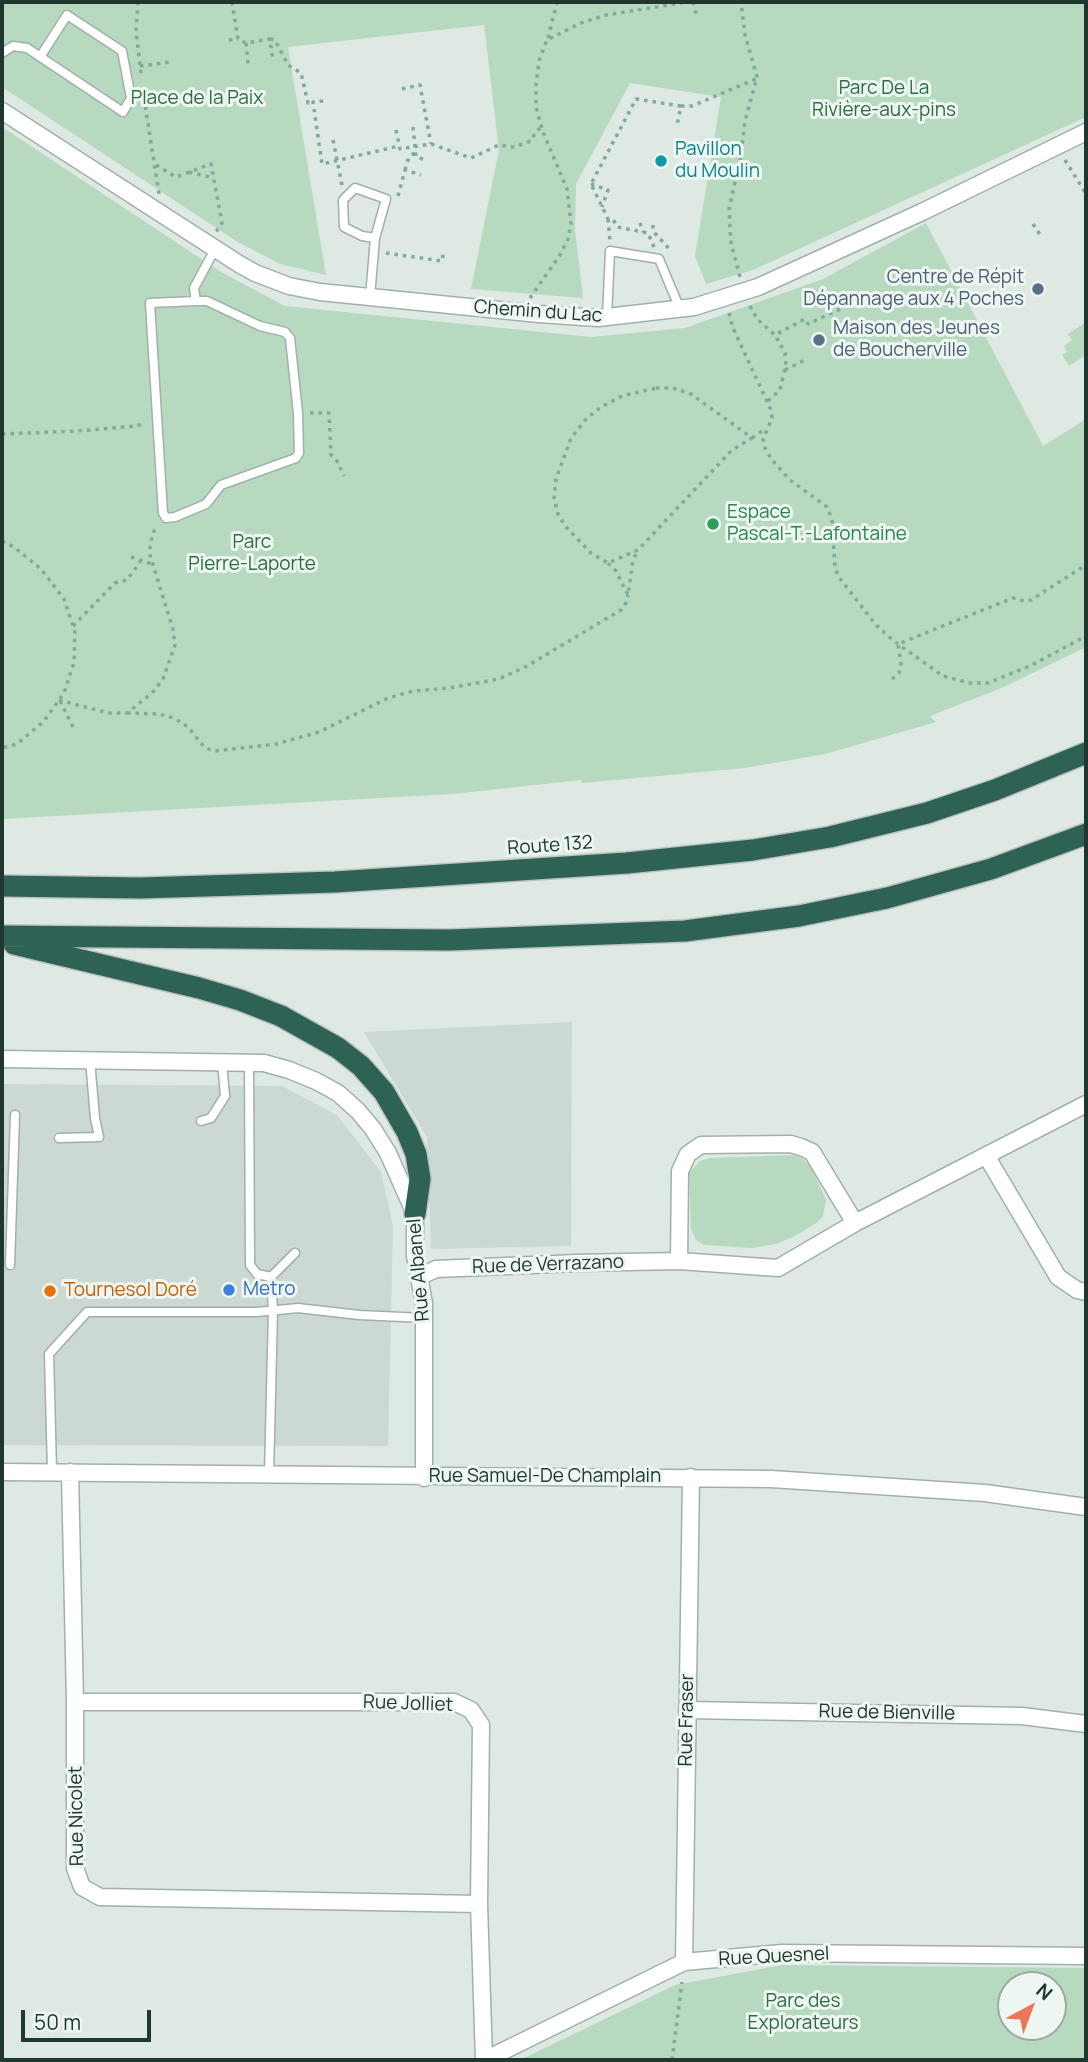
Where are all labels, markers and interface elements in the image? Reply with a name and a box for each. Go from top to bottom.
park label: Parc De La Rivière-aux-pins [812,78,956,122]
park label: Place de la Paix [131,88,263,110]
place label: Pavillon du Moulin [675,139,760,183]
marker: Pavillon du Moulin [653,153,669,169]
place label: Centre de Répit Dépannage aux 4 Poches [803,267,1024,311]
marker: Centre de Répit Dépannage aux 4 Poches [1030,281,1046,297]
street label: Chemin du Lac [473,296,603,328]
place label: Maison des Jeunes de Boucherville [833,318,1000,362]
marker: Maison des Jeunes de Boucherville [811,332,827,348]
place label: Espace Pascal-T.-Lafontaine [727,502,907,546]
marker: Espace Pascal-T.-Lafontaine [705,516,721,532]
park label: Parc Pierre-Laporte [188,532,316,576]
street label: Route 132 [507,832,593,860]
street label: Rue Albanel [403,1218,435,1322]
street label: Rue de Verrazano [472,1251,624,1279]
place label: Metro [243,1279,296,1301]
place label: Tournesol Doré [64,1280,197,1302]
marker: Metro [221,1282,237,1298]
marker: Tournesol Doré [42,1283,58,1299]
street label: Rue Samuel-De Champlain [429,1466,661,1488]
street label: Rue Fraser [675,1673,699,1767]
street label: Rue Jolliet [363,1691,453,1717]
street label: Rue de Bienville [819,1700,955,1726]
street label: Rue Nicolet [65,1766,89,1866]
street label: Rue Quesnel [718,1943,830,1971]
north arrow [997,1971,1067,2041]
text: N [1031,1977,1058,2006]
park label: Parc des Explorateurs [748,1991,858,2035]
scale bar [24,1996,154,2040]
text: 50 m [34,2008,81,2036]

